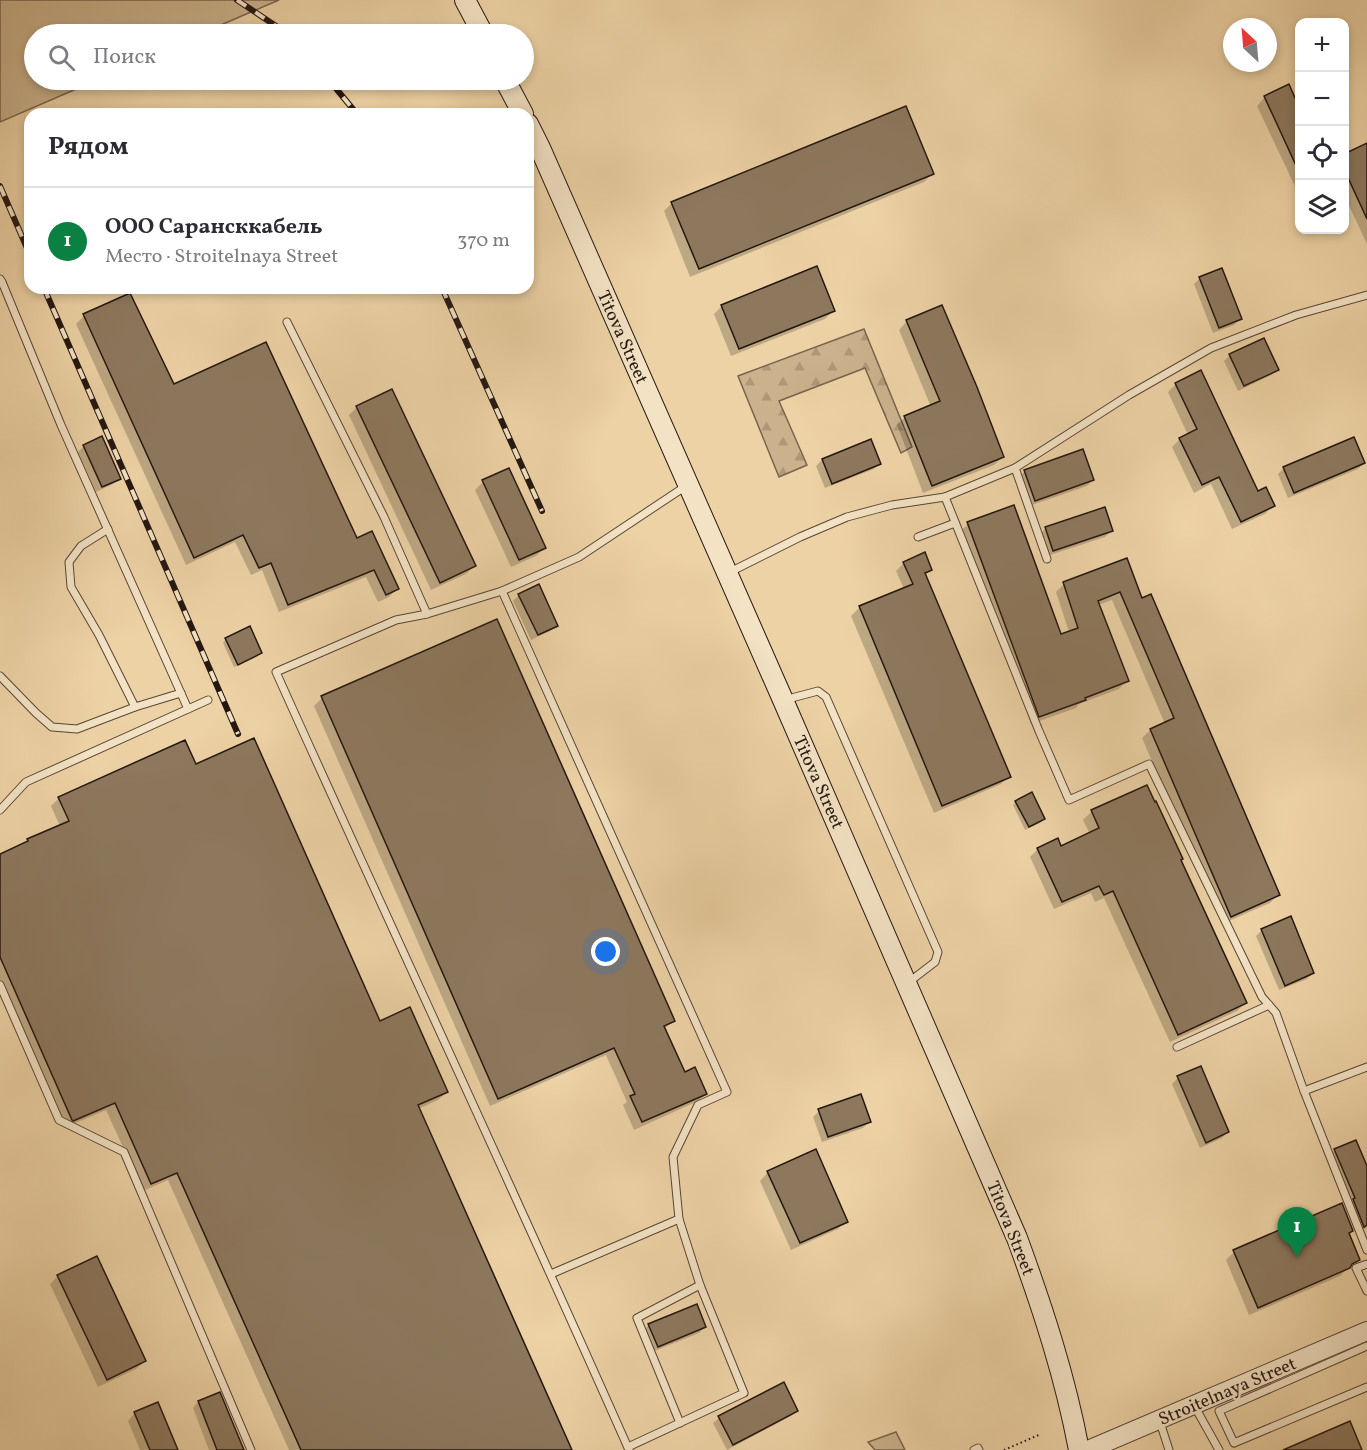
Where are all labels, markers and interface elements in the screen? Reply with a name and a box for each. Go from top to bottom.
north arrow [1223,18,1277,72]
map controls [1295,18,1349,234]
button: + [1295,18,1349,72]
search box [24,24,534,90]
icon: search [45,41,78,74]
text: Поиск [93,42,156,73]
button: − [1295,72,1349,126]
button: locate [1295,126,1349,180]
text: Рядом [48,129,128,165]
button: layers [1295,180,1349,234]
text: ООО Сарансккабель [105,212,323,243]
text: 1 [63,227,72,255]
text: 370 m [457,227,510,255]
text: Место · Stroitelnaya Street [105,243,338,271]
street label: Titova Street [590,287,653,388]
street label: Titova Street [786,732,849,833]
your location [591,937,620,966]
street label: Titova Street [979,1178,1040,1280]
pin: 1 [1278,1208,1316,1257]
street label: Stroitelnaya Street [1155,1352,1300,1433]

